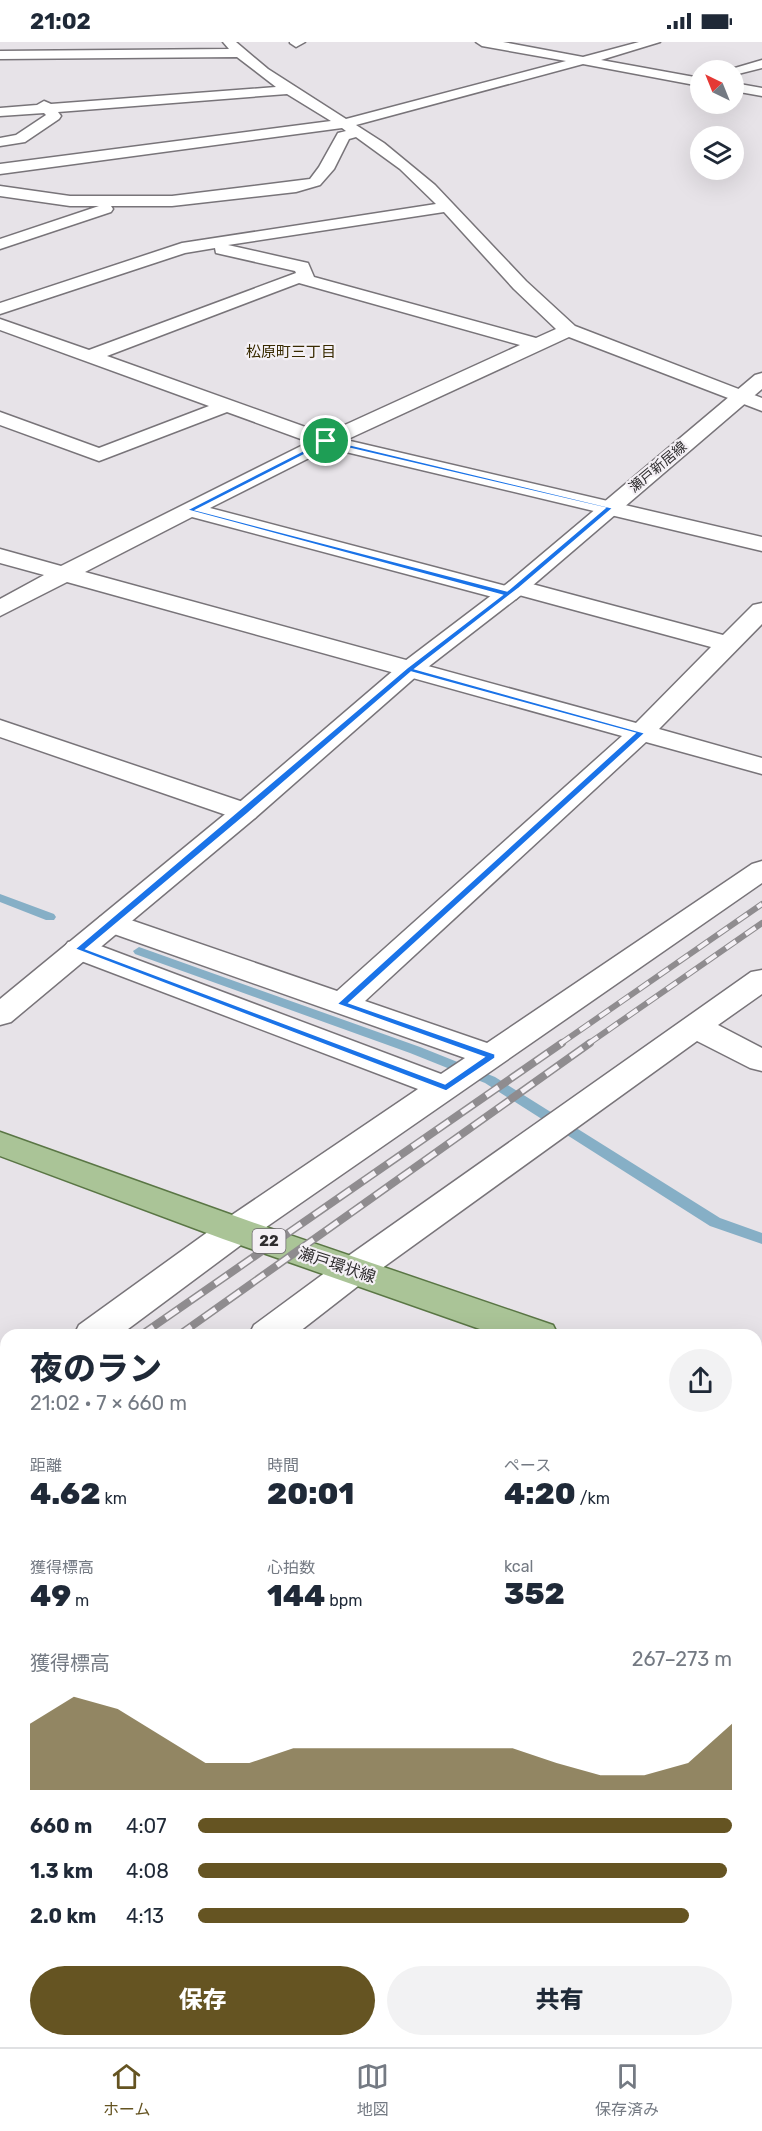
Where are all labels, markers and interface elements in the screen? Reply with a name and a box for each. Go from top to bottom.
text: 21:02 [30,8,91,35]
north arrow [690,60,744,114]
map controls [690,60,744,180]
button: layers [690,126,744,180]
district label: 松原町三丁目 [246,343,336,361]
pin [300,415,351,466]
icon: arrive [309,424,342,457]
street label: 瀬戸新居線 [626,438,690,496]
road number: 22 [252,1229,286,1253]
street label: 瀬戸環状線 [296,1244,378,1286]
text: 夜のラン [30,1349,162,1388]
button: share [669,1349,732,1412]
text: 21:02 · 7 × 660 m [30,1391,187,1415]
text: 距離 [30,1456,62,1475]
text: 時間 [267,1456,299,1475]
text: ペース [504,1456,551,1475]
text: 4.62 [30,1476,100,1512]
text: 20:01 [267,1476,354,1512]
text: 4:20 [504,1476,576,1512]
text: km [100,1489,127,1508]
text: /km [576,1489,610,1508]
text: kcal [504,1557,533,1576]
text: 獲得標高 [30,1558,94,1577]
text: 心拍数 [267,1558,315,1577]
text: 352 [504,1576,565,1612]
text: 49 [30,1578,71,1614]
text: 144 [267,1578,325,1614]
text: m [71,1591,89,1610]
text: bpm [325,1591,363,1610]
text: 267–273 m [632,1647,732,1671]
text: 獲得標高 [30,1651,110,1675]
text: 660 m [30,1814,92,1838]
text: 4:07 [126,1814,167,1838]
text: 1.3 km [30,1859,93,1883]
text: 4:08 [126,1859,169,1883]
text: 2.0 km [30,1904,96,1928]
text: 4:13 [126,1904,164,1928]
button: 保存 [30,1966,375,2035]
button: 共有 [387,1966,732,2035]
tab: ホーム [103,2060,150,2120]
tab: 地図 [356,2060,389,2120]
tab: 保存済み [595,2060,659,2120]

